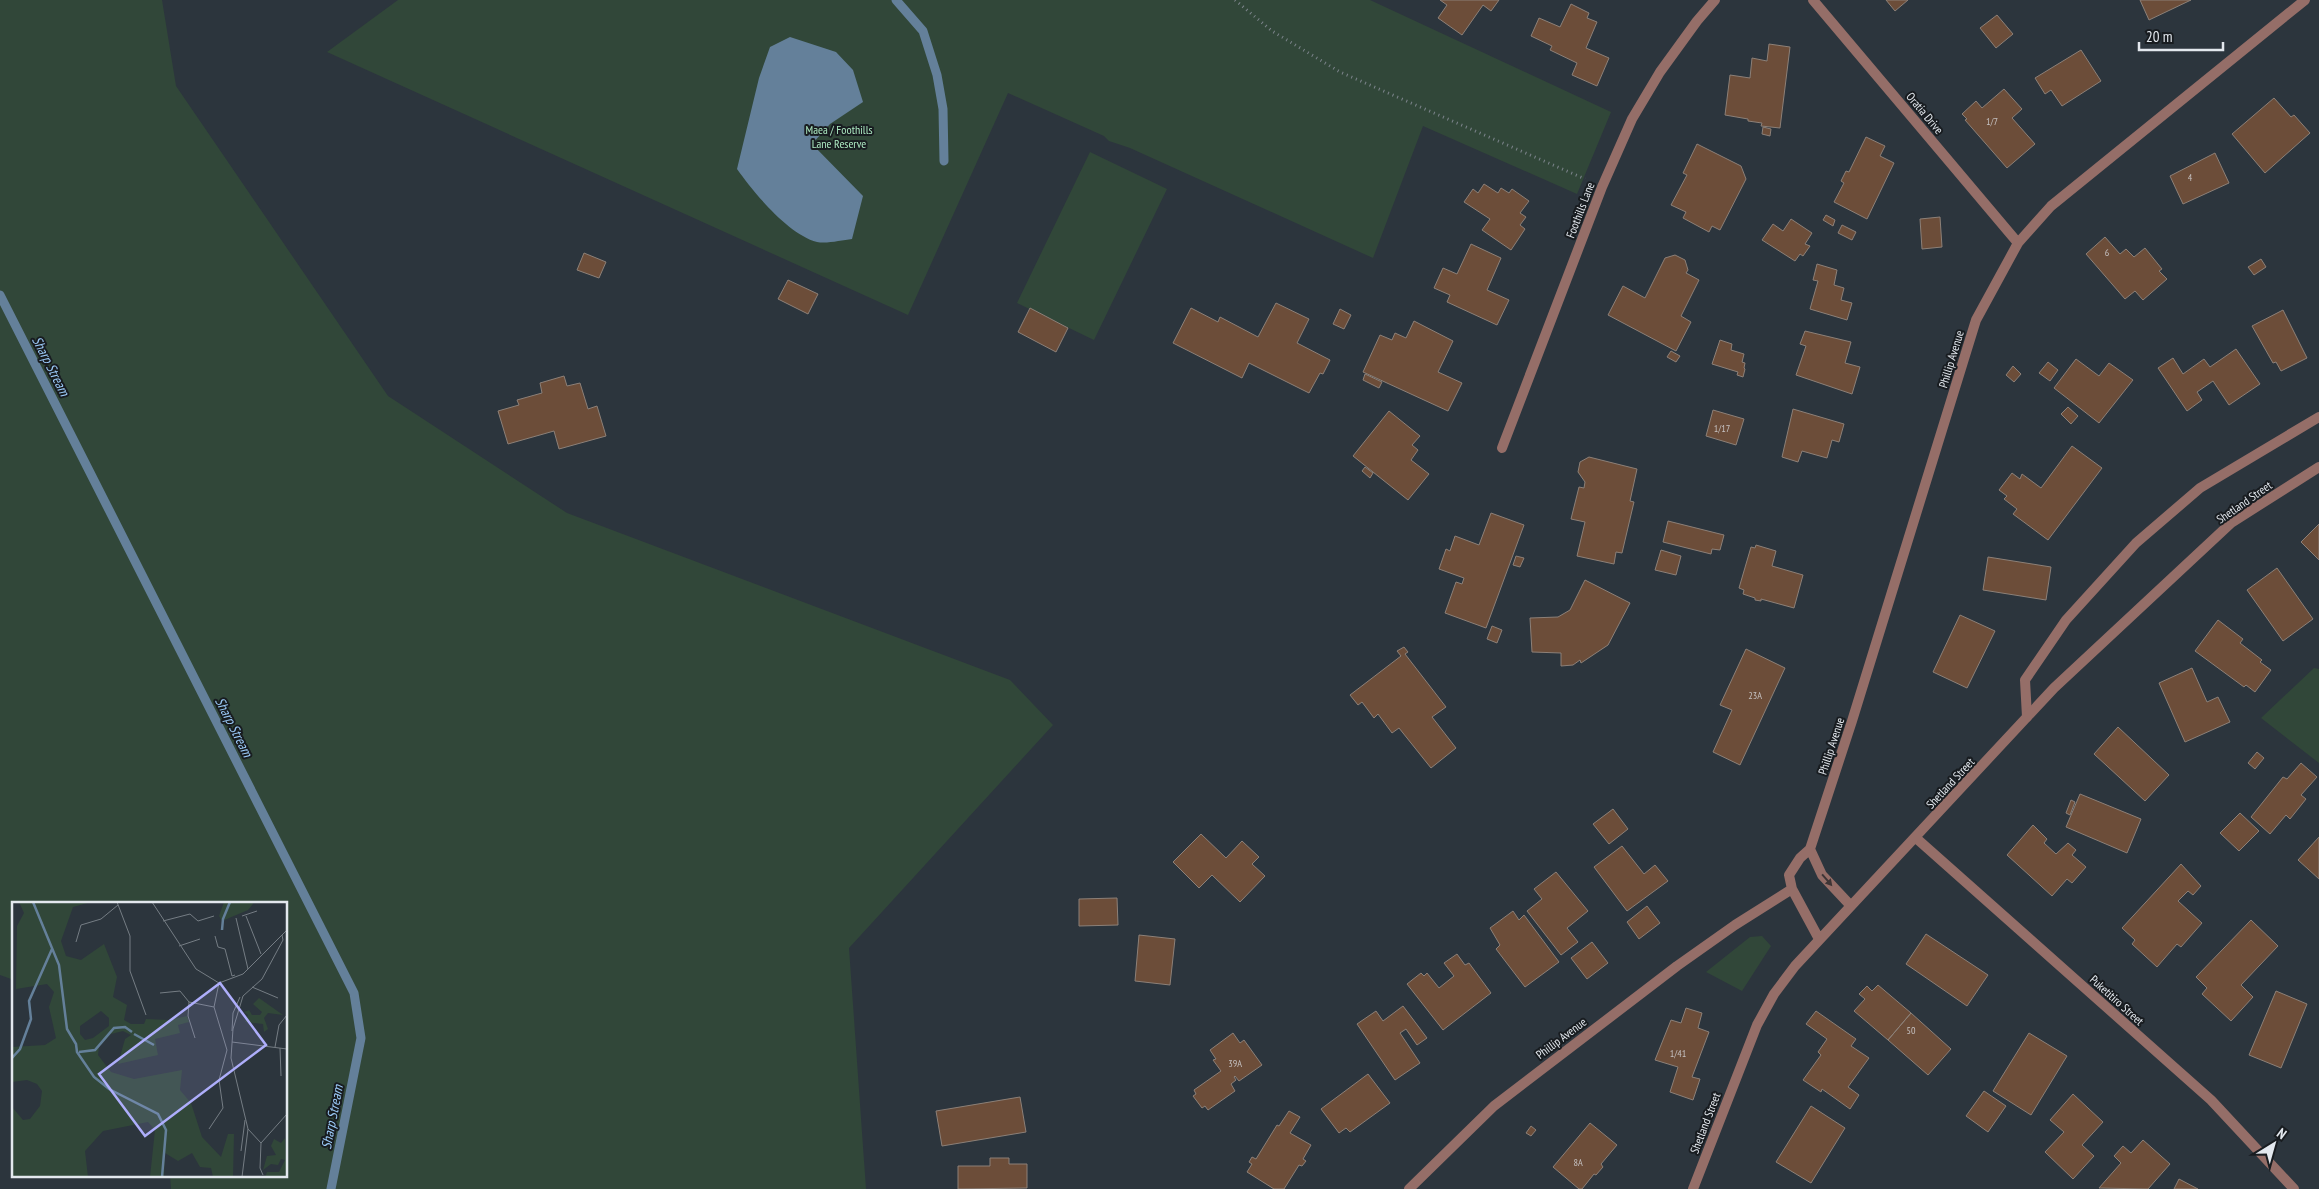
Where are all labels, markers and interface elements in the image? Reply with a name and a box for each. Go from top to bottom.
scale bar [2139,20,2223,52]
text: 20 m [2146,27,2172,46]
street label: Oratia Drive [1903,89,1947,137]
house number: 1/7 [1986,115,1998,128]
park label: Maea / Foothills Lane Reserve [806,122,873,151]
house number: 4 [2188,171,2193,184]
street label: Foothills Lane [1563,180,1598,240]
house number: 6 [2105,246,2110,259]
street label: Phillip Avenue [1935,328,1967,390]
water label: Sharp Stream [28,333,74,400]
house number: 1/17 [1714,422,1730,435]
street label: Shetland Street [2213,477,2275,527]
house number: 23A [1748,689,1762,702]
water label: Sharp Stream [211,694,257,761]
street label: Phillip Avenue [1815,715,1847,777]
street label: Shetland Street [1923,754,1978,812]
one-way arrow [1821,873,1833,885]
inset map [12,902,288,1176]
street label: Puketitiro Street [2087,972,2148,1029]
street label: Phillip Avenue [1533,1014,1589,1062]
house number: 50 [1907,1024,1916,1037]
house number: 1/41 [1670,1047,1686,1060]
house number: 39A [1228,1057,1242,1070]
water label: Sharp Stream [317,1083,347,1151]
street label: Shetland Street [1687,1090,1724,1156]
north arrow [2249,1119,2299,1169]
text: N [2273,1124,2290,1143]
house number: 8A [1573,1156,1583,1169]

